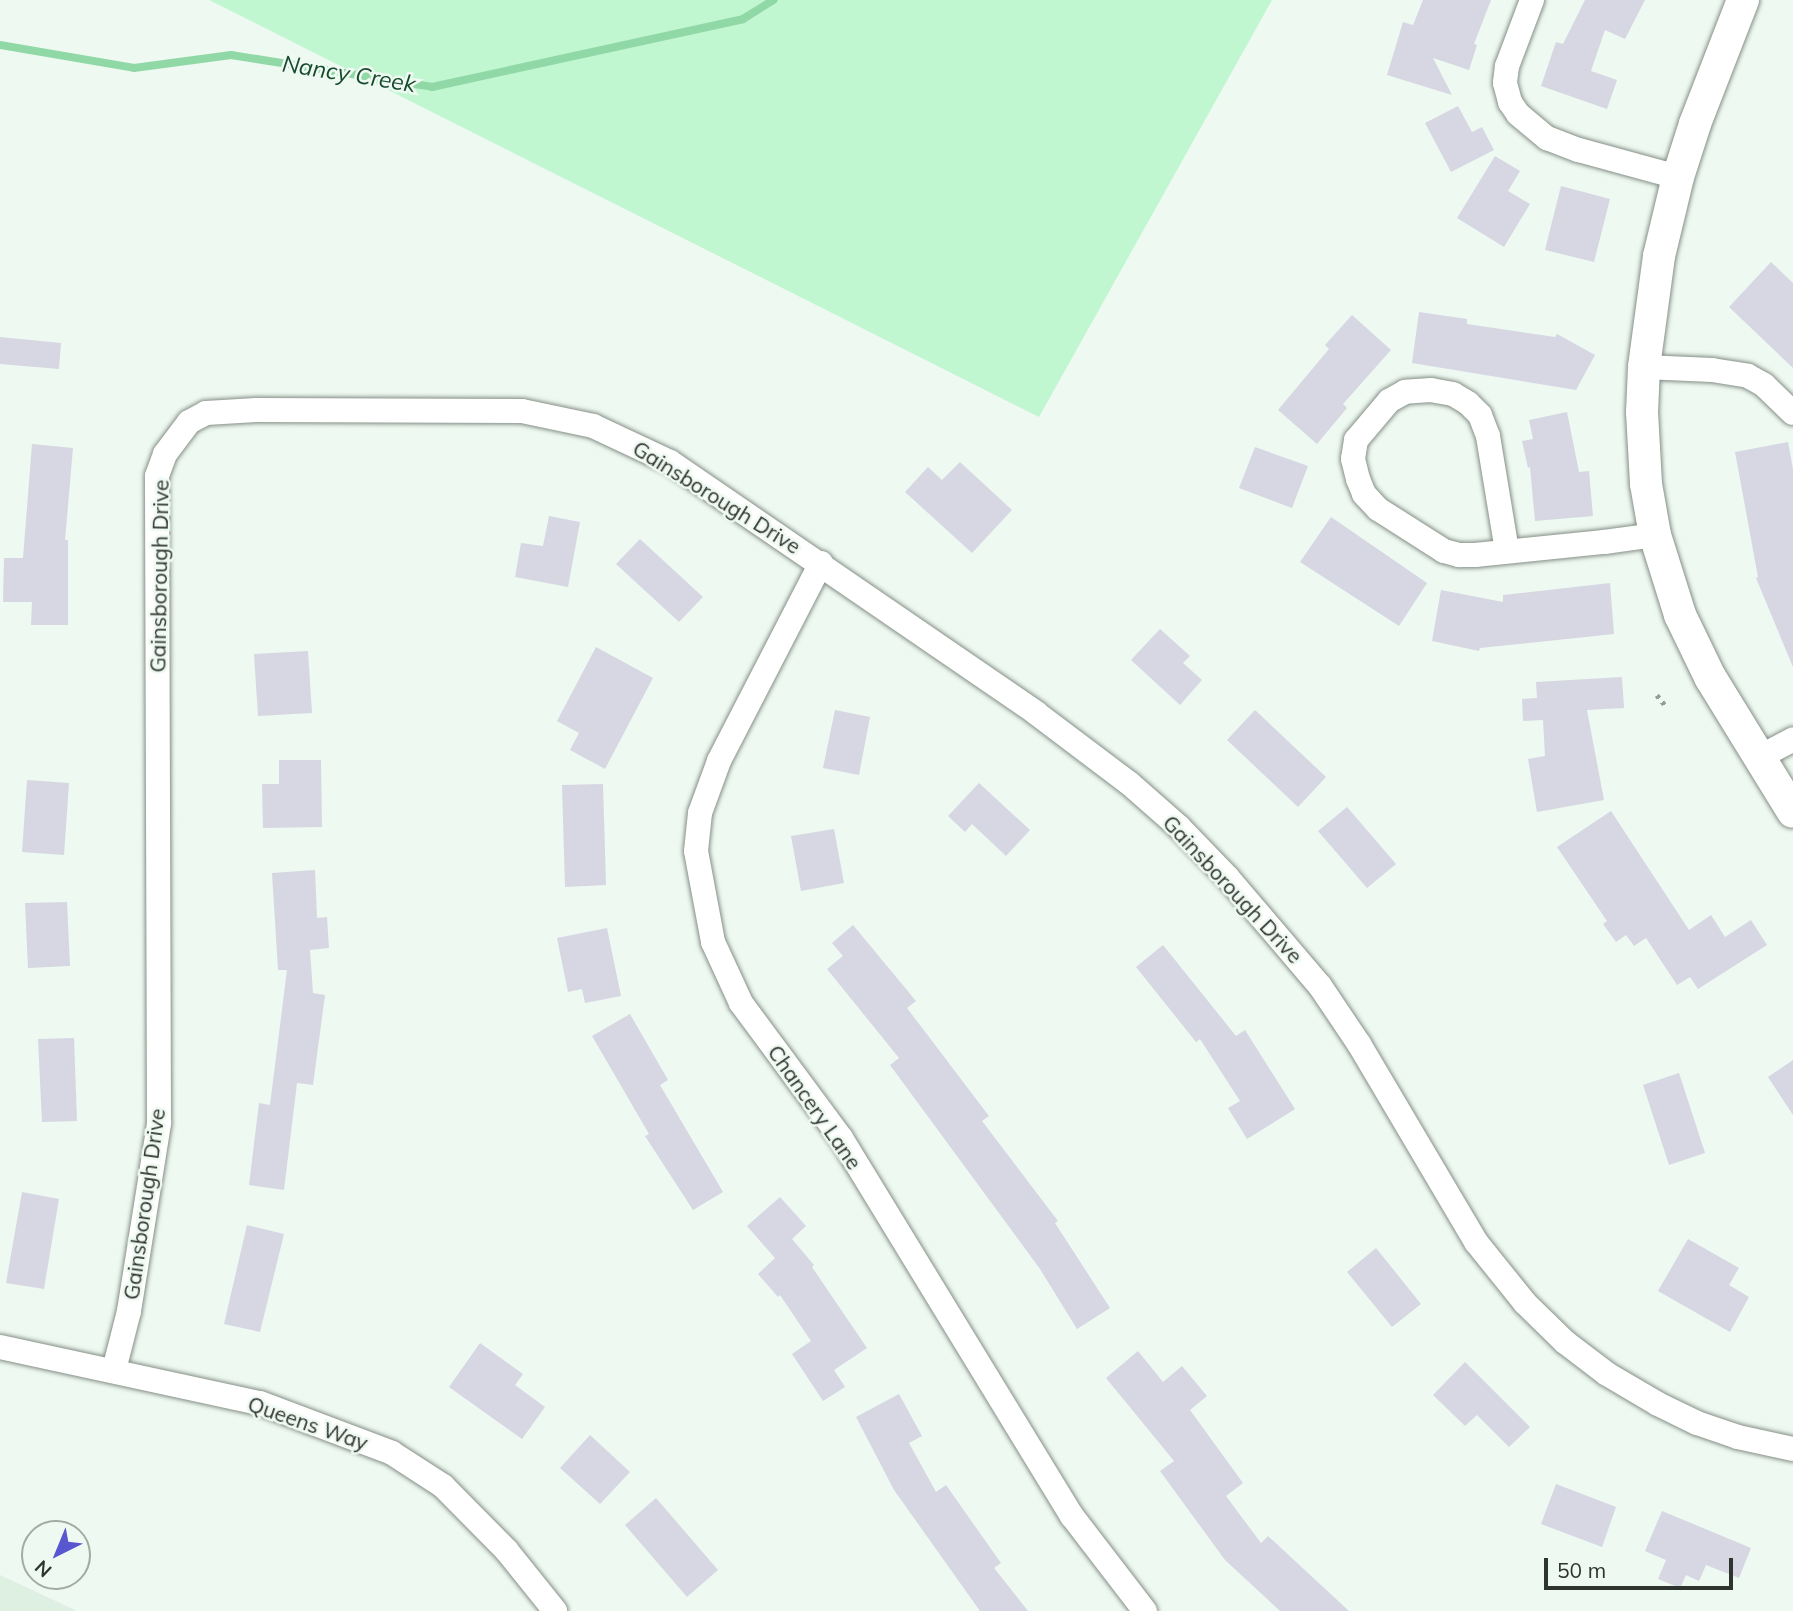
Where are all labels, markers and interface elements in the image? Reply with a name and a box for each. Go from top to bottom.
water label: Nancy Creek [280,50,418,98]
street label: Gainsborough Drive [628,435,806,559]
street label: Gainsborough Drive [145,479,173,673]
street label: Gainsborough Drive [1158,810,1308,968]
street label: Chancery Lane [763,1040,867,1174]
street label: Gainsborough Drive [118,1107,170,1301]
street label: Queens Way [245,1391,371,1455]
north arrow [21,1520,91,1590]
scale bar [1548,1544,1737,1588]
text: N [30,1555,56,1583]
text: 50 m [1557,1557,1606,1583]

